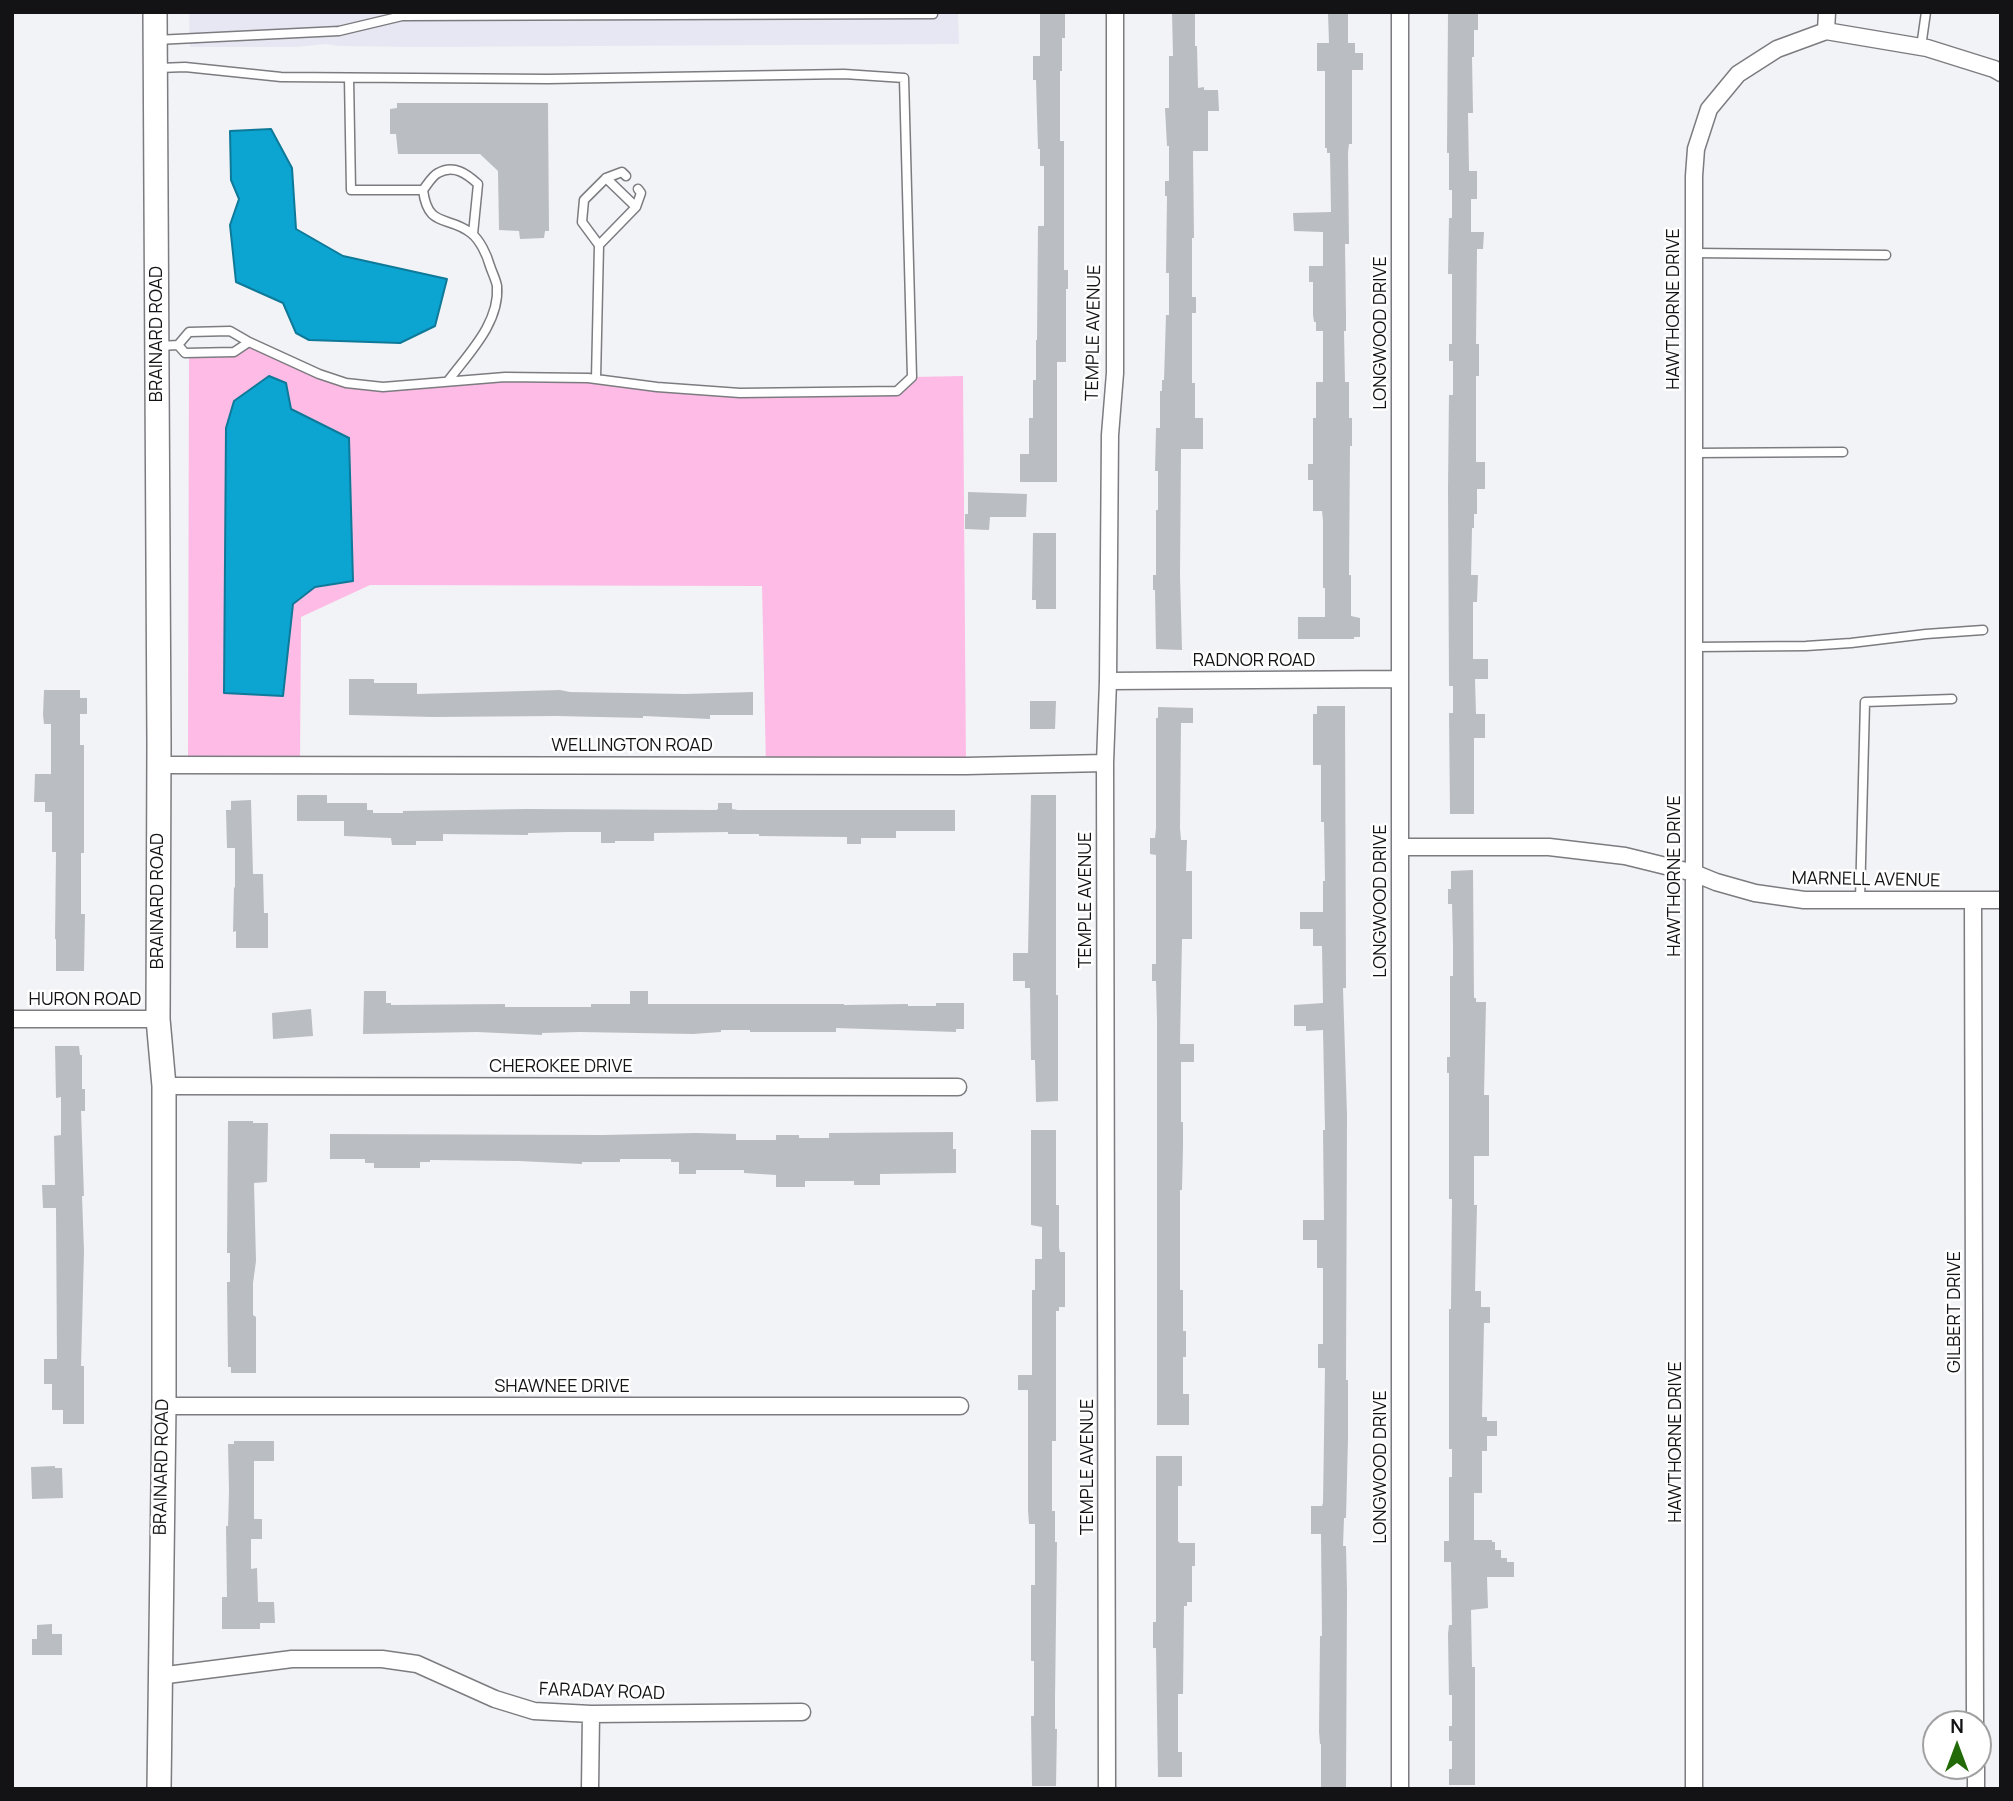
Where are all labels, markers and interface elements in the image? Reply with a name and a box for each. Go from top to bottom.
street label: HAWTHORNE DRIVE [1663,228,1685,390]
street label: LONGWOOD DRIVE [1370,256,1392,410]
street label: TEMPLE AVENUE [1082,265,1106,401]
street label: BRAINARD ROAD [146,266,168,402]
street label: RADNOR ROAD [1193,650,1315,672]
street label: WELLINGTON ROAD [551,735,713,757]
street label: HAWTHORNE DRIVE [1664,795,1686,957]
street label: LONGWOOD DRIVE [1370,824,1392,978]
street label: TEMPLE AVENUE [1075,832,1097,968]
street label: BRAINARD ROAD [147,833,169,969]
street label: MARNELL AVENUE [1791,868,1941,892]
street label: HURON ROAD [29,989,141,1011]
street label: CHEROKEE DRIVE [489,1056,633,1078]
street label: GILBERT DRIVE [1944,1251,1966,1373]
street label: HAWTHORNE DRIVE [1665,1361,1687,1523]
street label: SHAWNEE DRIVE [494,1376,630,1398]
street label: LONGWOOD DRIVE [1370,1390,1392,1544]
street label: BRAINARD ROAD [150,1399,174,1535]
street label: TEMPLE AVENUE [1077,1399,1099,1535]
street label: FARADAY ROAD [539,1679,665,1705]
north arrow [1922,1710,1992,1780]
text: N [1950,1713,1964,1739]

